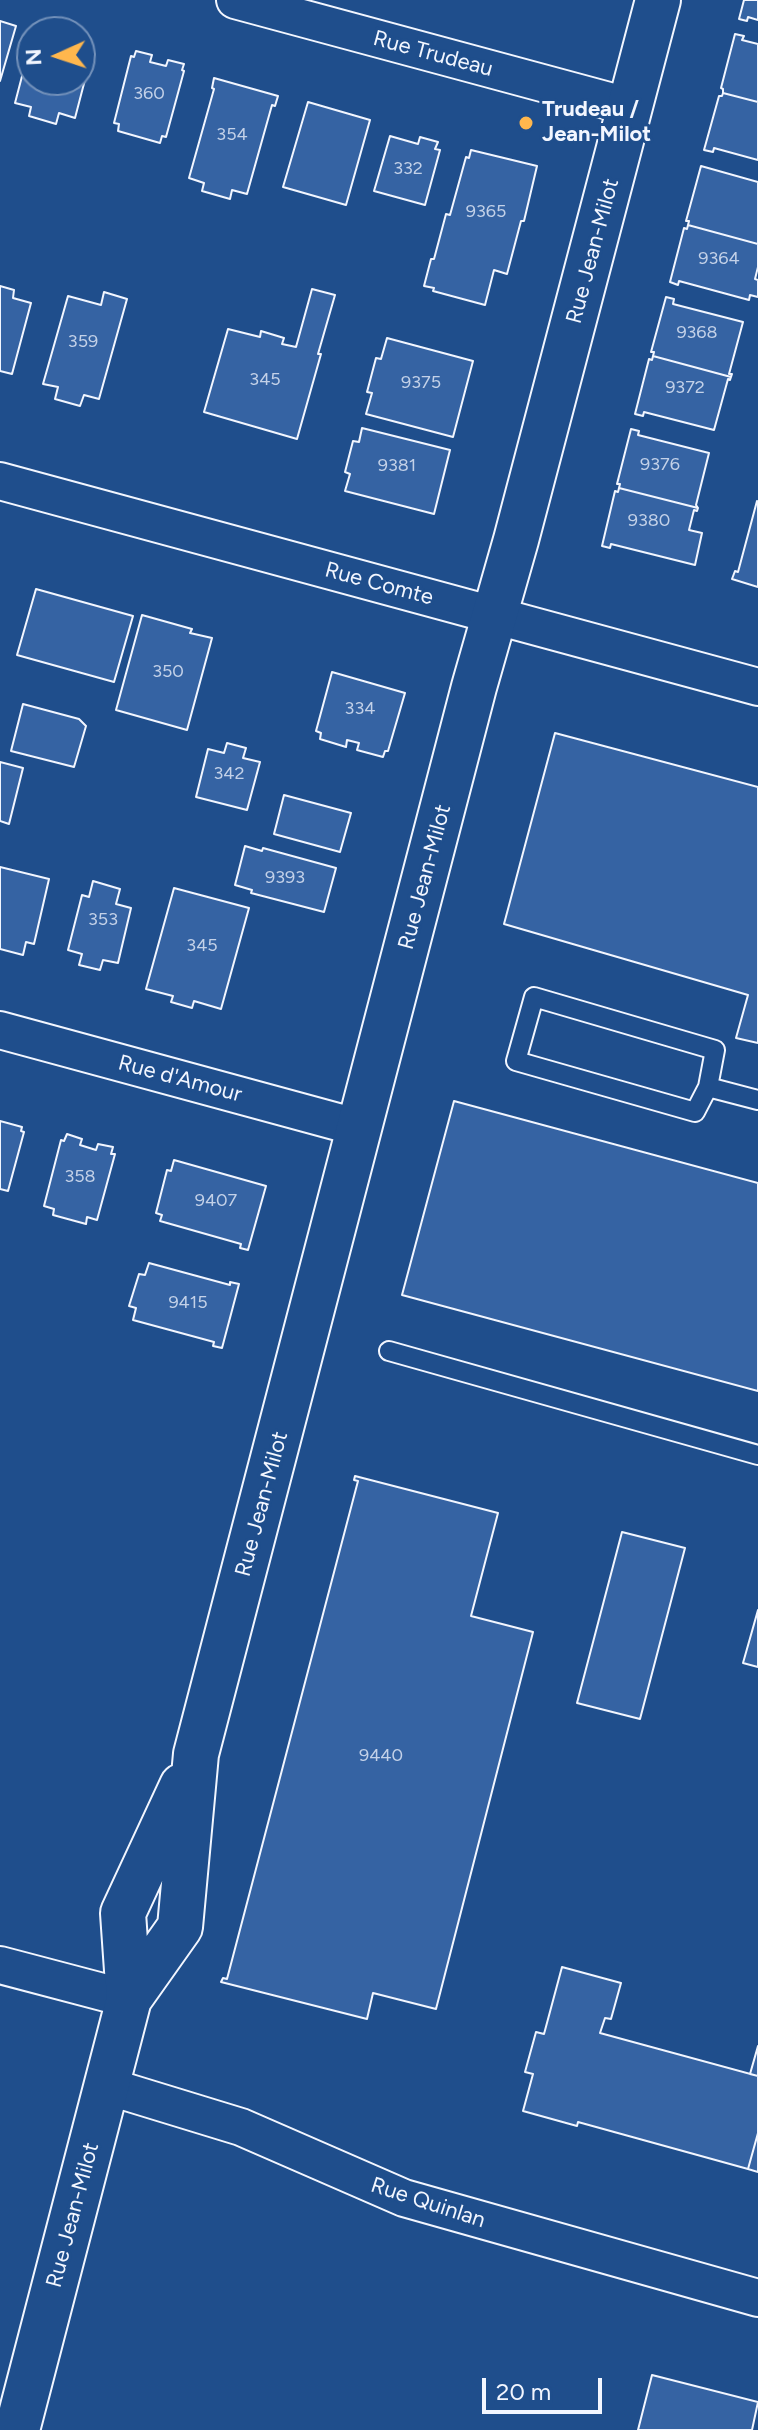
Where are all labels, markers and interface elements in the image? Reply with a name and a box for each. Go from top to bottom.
north arrow [16,16,96,96]
street label: Rue Trudeau [370,25,496,83]
text: N [20,48,47,66]
house number: 360 [133,83,165,105]
place label: Trudeau / Jean-Milot [542,97,651,148]
marker: Trudeau / Jean-Milot [517,114,535,132]
house number: 354 [216,124,248,146]
house number: 332 [393,158,423,180]
street label: Rue Jean-Milot [561,176,625,326]
house number: 9365 [466,201,506,223]
house number: 9364 [698,248,740,270]
house number: 9368 [676,322,718,344]
house number: 359 [68,331,98,353]
house number: 345 [249,369,281,391]
house number: 9375 [401,372,441,394]
house number: 9372 [665,377,705,399]
house number: 9376 [640,454,680,476]
house number: 9381 [378,455,416,477]
house number: 9380 [628,510,670,532]
street label: Rue Comte [322,557,436,611]
house number: 350 [152,661,184,683]
house number: 334 [345,698,375,720]
house number: 342 [213,763,245,785]
street label: Rue Jean-Milot [393,802,457,952]
house number: 9393 [265,867,305,889]
house number: 353 [88,909,118,931]
house number: 345 [186,935,218,957]
street label: Rue d'Amour [115,1050,245,1108]
house number: 358 [64,1166,96,1188]
house number: 9407 [195,1190,237,1212]
house number: 9415 [168,1292,208,1314]
street label: Rue Jean-Milot [230,1429,294,1579]
house number: 9440 [359,1745,403,1767]
street label: Rue Jean-Milot [41,2140,105,2290]
street label: Rue Quinlan [368,2172,488,2234]
scale bar [486,2362,606,2412]
text: 20 m [496,2377,551,2406]

